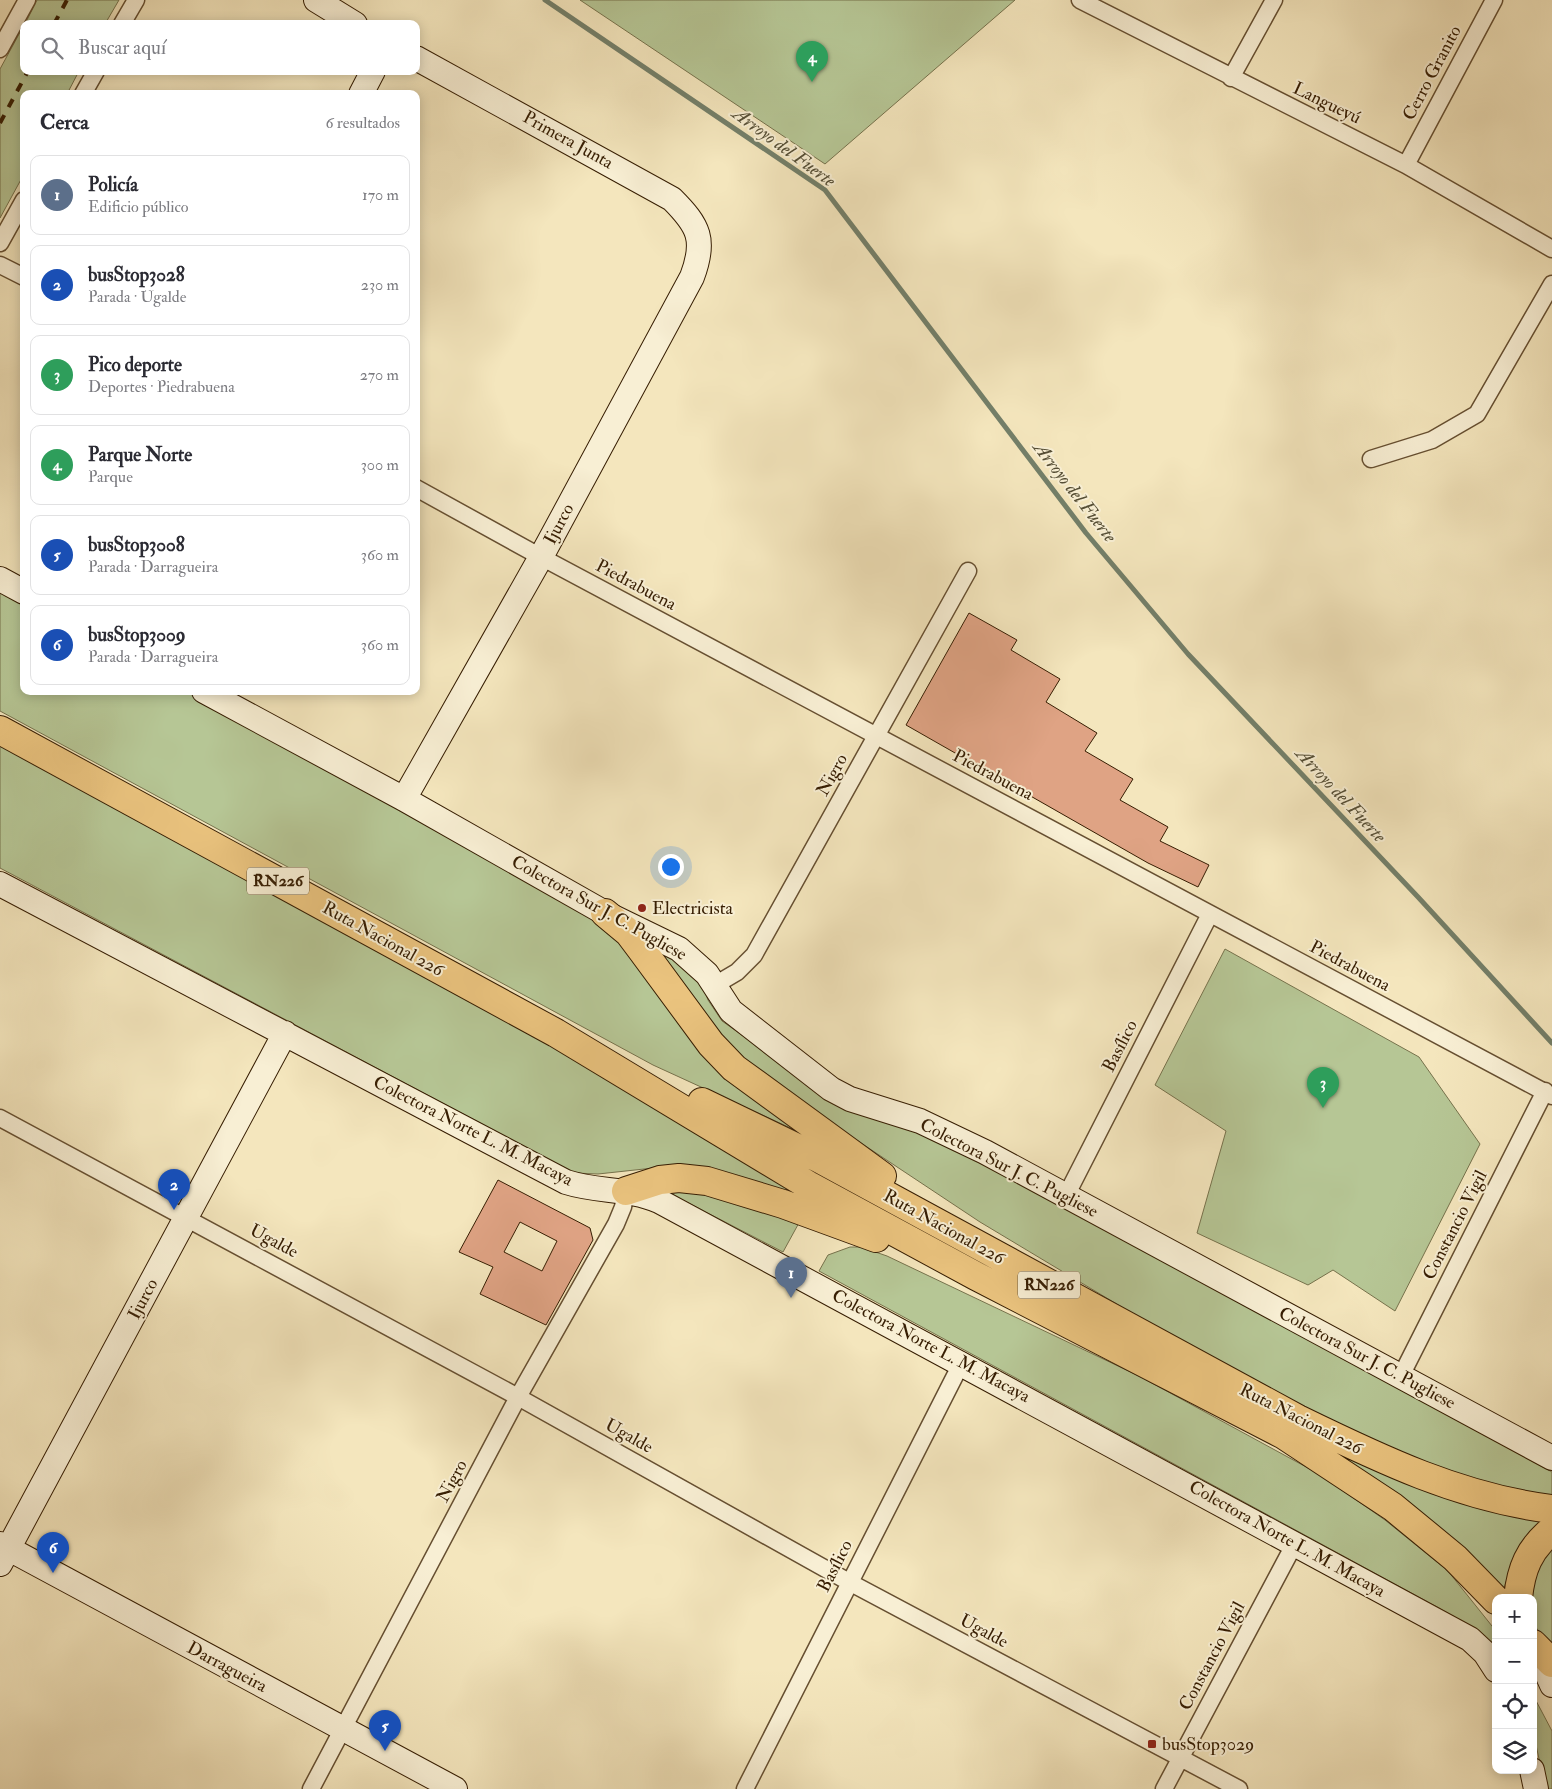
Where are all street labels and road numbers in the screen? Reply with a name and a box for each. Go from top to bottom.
street label: Cerro Granito [1397,21,1467,124]
street label: Langueyú [1289,77,1365,129]
street label: Primera Junta [519,106,618,175]
street label: Ijurco [539,499,579,548]
street label: Piedrabuena [592,554,681,616]
street label: Piedrabuena [949,744,1038,806]
street label: Nigro [811,749,853,800]
street label: Colectora Sur J. C. Pugliese [507,850,691,966]
road number: RN226 [247,868,309,894]
street label: Ruta Nacional 226 [318,896,448,982]
street label: Piedrabuena [1306,935,1395,997]
street label: Basílico [1097,1016,1143,1076]
street label: Colectora Norte L. M. Macaya [369,1071,577,1192]
street label: Colectora Sur J. C. Pugliese [916,1113,1102,1223]
street label: Constancio Vigil [1418,1166,1493,1284]
street label: Ruta Nacional 226 [879,1184,1009,1270]
street label: Ugalde [246,1219,303,1264]
road number: RN226 [1018,1272,1080,1298]
street label: Ijurco [123,1274,163,1323]
street label: Colectora Norte L. M. Macaya [828,1284,1035,1408]
street label: Colectora Sur J. C. Pugliese [1275,1302,1460,1415]
street label: Ruta Nacional 226 [1236,1378,1367,1460]
street label: Ugalde [601,1413,658,1459]
street label: Nigro [431,1455,473,1506]
street label: Colectora Norte L. M. Macaya [1185,1475,1390,1603]
street label: Basílico [812,1536,858,1596]
street label: Constancio Vigil [1174,1597,1250,1714]
street label: Ugalde [956,1609,1013,1654]
street label: Darragueira [183,1636,272,1698]

